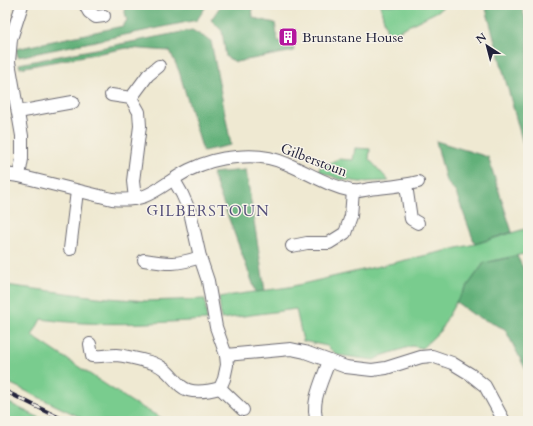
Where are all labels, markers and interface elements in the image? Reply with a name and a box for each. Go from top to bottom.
building icon: Brunstane House [277,26,299,48]
north arrow [467,26,507,66]
place label: Brunstane House [302,28,404,47]
text: N [473,29,490,47]
street label: Gilberstoun [278,139,350,181]
district label: GILBERSTOUN [146,201,270,221]

